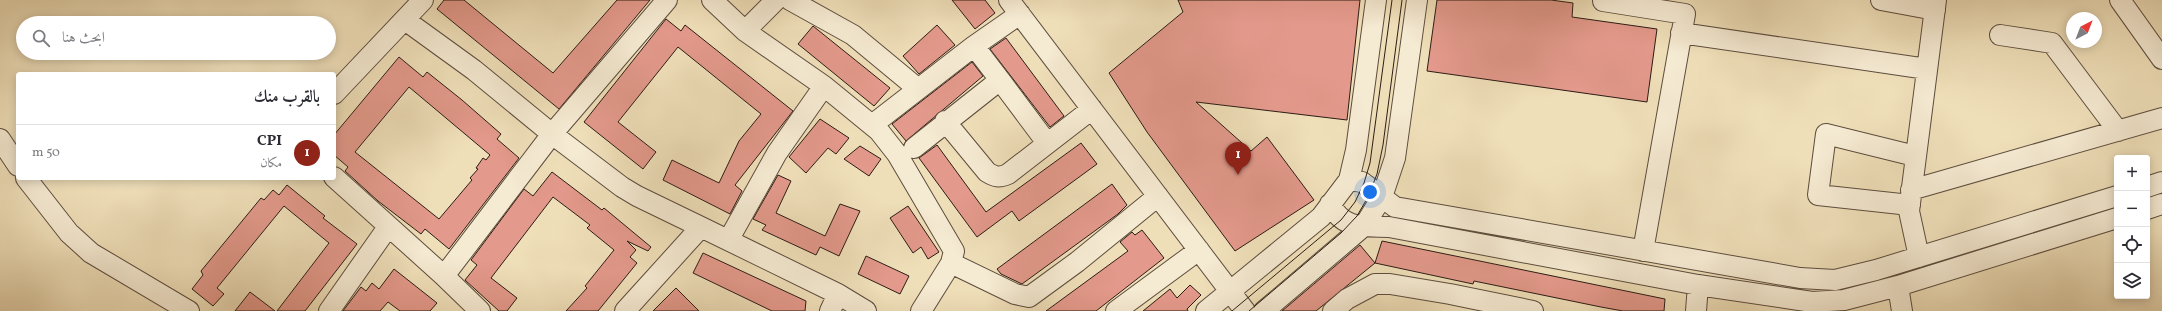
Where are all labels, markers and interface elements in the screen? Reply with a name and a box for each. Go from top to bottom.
north arrow [2066,12,2102,48]
search box [16,16,336,60]
icon: search [30,27,52,49]
text: ابحث هنا [62,28,105,49]
text: بالقرب منك [254,86,320,109]
text: CPI [257,131,282,152]
pin: 1 [1225,142,1251,175]
text: 50 m [32,144,60,162]
text: 1 [304,144,310,162]
text: مكان [260,155,282,173]
map controls [2114,155,2150,299]
button: + [2114,155,2150,191]
your location [1360,182,1380,202]
button: − [2114,191,2150,227]
button: locate [2114,227,2150,263]
button: layers [2114,263,2150,299]

